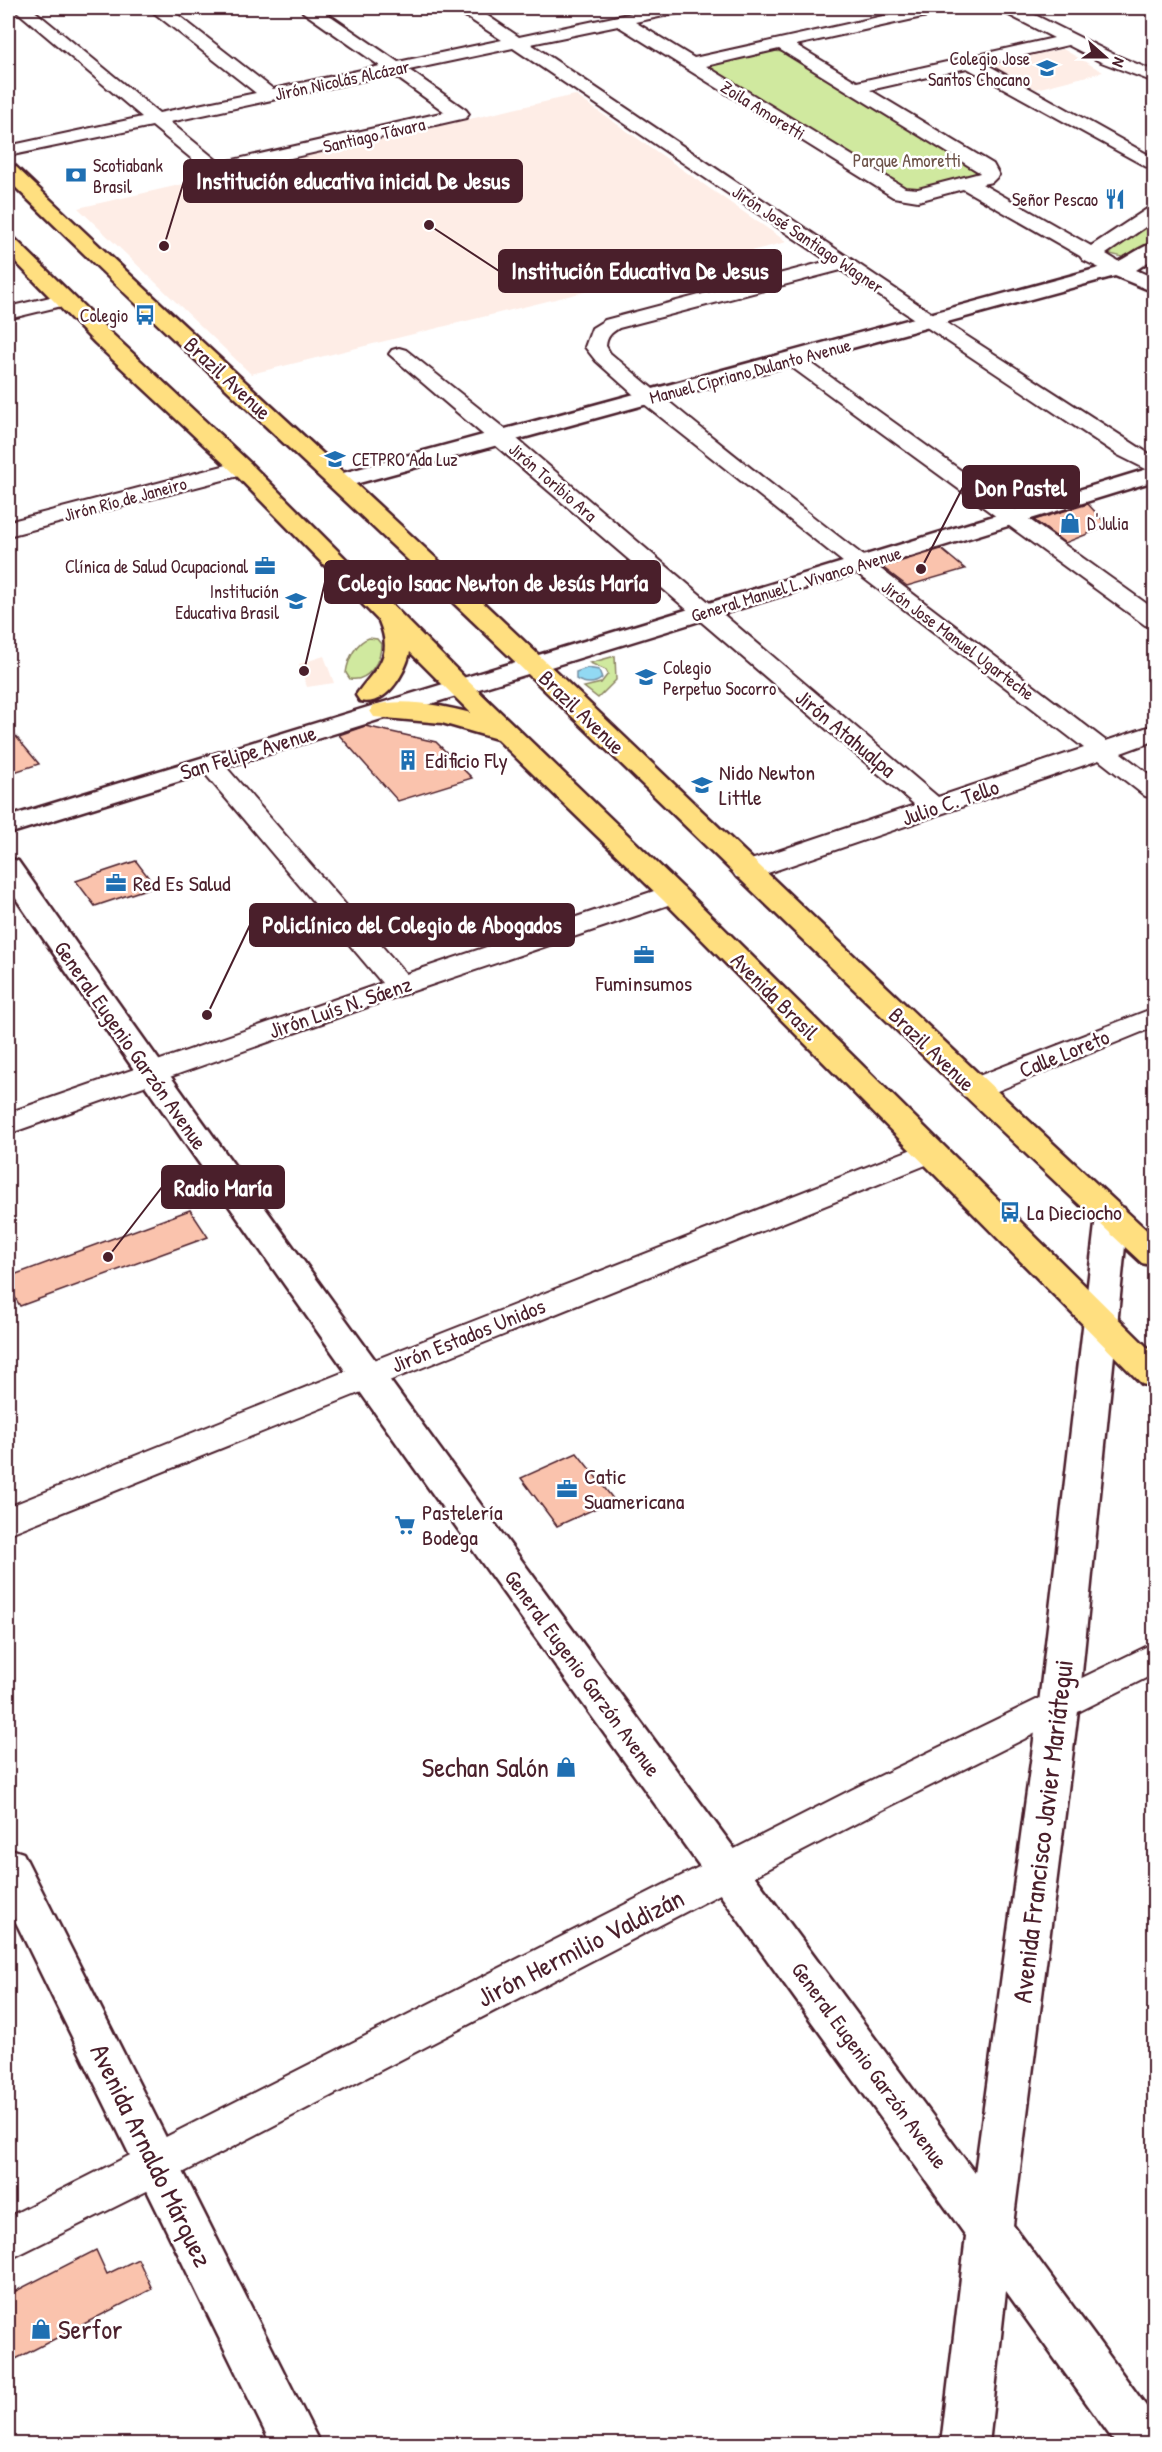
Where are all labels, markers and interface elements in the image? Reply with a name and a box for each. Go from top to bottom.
north arrow [1075,27,1135,87]
place label: Colegio Jose Santos Chocano [928,46,1030,92]
street label: Jirón Nicolás Alcázar [272,53,412,106]
text: N [1107,54,1131,71]
school or university icon: Colegio Jose Santos Chocano [1035,56,1059,80]
street label: Zoila Amoretti [716,74,810,146]
street label: Santiago Távara [321,111,427,159]
park label: Parque Amoretti [853,148,961,173]
place label: Scotiabank Brasil [93,153,163,199]
callout: Institución educativa inicial De Jesus [184,160,522,202]
bank icon: Scotiabank Brasil [64,163,88,187]
text: Institución educativa inicial De Jesus [196,164,510,196]
street label: Jirón José Santiago Wagner [727,179,889,299]
place label: Señor Pescao [1012,187,1098,212]
restaurant icon: Señor Pescao [1103,187,1127,211]
callout: Institución Educativa De Jesus [499,250,781,292]
text: Institución Educativa De Jesus [511,254,769,286]
place label: Colegio [80,303,128,328]
bus stop icon: Colegio [133,303,157,327]
street label: Brazil Avenue [178,330,278,426]
street label: Manuel Cipriano Dulanto Avenue [647,332,853,410]
street label: Jirón Toribio Ara [504,437,602,527]
school or university icon: CETPRO Ada Luz [323,447,347,471]
place label: CETPRO Ada Luz [352,447,458,472]
callout: Don Pastel [963,466,1079,508]
street label: Jirón Río de Janeiro [61,471,189,527]
text: Don Pastel [975,471,1068,503]
shop icon: D'Julia [1058,511,1082,535]
place label: D'Julia [1087,511,1128,536]
street label: General Manuel L. Vivanco Avenue [688,540,904,628]
place label: Clínica de Salud Ocupacional [65,554,248,579]
office icon: Clínica de Salud Ocupacional [253,554,277,578]
callout: Colegio Isaac Newton de Jesús María [325,561,660,603]
text: Colegio Isaac Newton de Jesús María [338,566,649,599]
street label: Jirón Jose Manuel Ugarteche [876,574,1040,706]
place label: Institución Educativa Brasil [175,579,279,625]
school or university icon: Institución Educativa Brasil [284,589,308,613]
place label: Colegio Perpetuo Socorro [663,655,776,701]
street label: Brazil Avenue [532,663,632,761]
school or university icon: Colegio Perpetuo Socorro [634,665,658,689]
street label: Jirón Atahualpa [789,682,903,784]
street label: San Felipe Avenue [176,717,320,787]
place label: Edificio Fly [425,745,508,775]
building icon: Edificio Fly [396,748,420,772]
place label: Nido Newton Little [719,757,815,812]
street label: Julio C. Tello [897,771,1003,833]
school or university icon: Nido Newton Little [690,773,714,797]
place label: Red Es Salud [133,868,231,898]
office icon: Red Es Salud [104,871,128,895]
callout: Policlínico del Colegio de Abogados [250,904,574,946]
text: Policlínico del Colegio de Abogados [262,908,562,941]
street label: General Eugenio Garzón Avenue [47,935,215,1156]
office icon: Fuminsumos [632,943,656,967]
street label: Avenida Brasil [724,945,826,1047]
place label: Fuminsumos [595,968,692,998]
street label: Jirón Luís N. Sáenz [265,969,415,1045]
street label: Brazil Avenue [882,1000,982,1098]
street label: Calle Loreto [1014,1021,1114,1085]
callout: Radio María [162,1166,284,1208]
text: Radio María [174,1171,273,1203]
place label: La Dieciocho [1027,1197,1122,1227]
bus stop icon: La Dieciocho [998,1200,1022,1224]
street label: Jirón Estados Unidos [387,1290,549,1380]
place label: Catic Suamericana [584,1461,685,1516]
office icon: Catic Suamericana [555,1477,579,1501]
place label: Pastelería Bodega [422,1497,503,1552]
supermarket icon: Pastelería Bodega [393,1513,417,1537]
street label: General Eugenio Garzón Avenue [498,1564,668,1783]
street label: Avenida Francisco Javier Mariátegui [1003,1657,1082,2005]
place label: Sechan Salón [422,1749,549,1785]
shop icon: Sechan Salón [554,1755,578,1779]
street label: Jirón Hermilio Valdizán [470,1879,690,2015]
street label: General Eugenio Garzón Avenue [785,1956,955,2175]
street label: Avenida Arnaldo Márquez [81,2037,222,2273]
place label: Serfor [58,2311,123,2347]
shop icon: Serfor [29,2317,53,2341]

